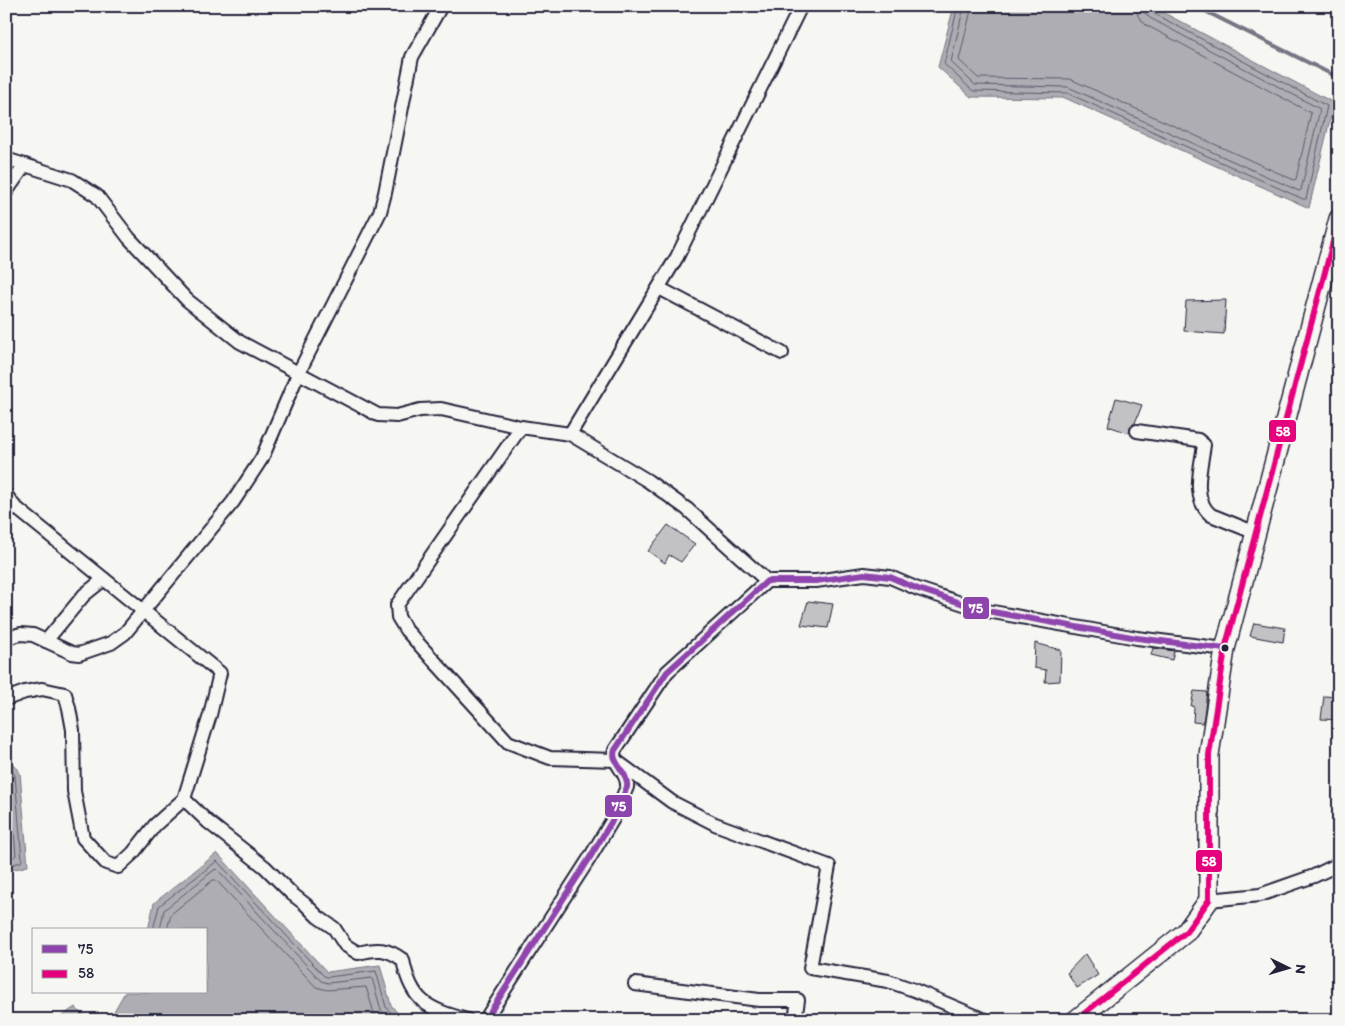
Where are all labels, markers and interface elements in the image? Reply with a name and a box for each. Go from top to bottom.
line badge: 58 [1268,419,1297,443]
text: 58 [1275,423,1291,440]
line badge: 75 [962,596,990,620]
text: 75 [968,600,984,617]
unlabelled marker [1220,643,1230,653]
line badge: 75 [604,794,633,818]
text: 75 [611,798,627,815]
line badge: 58 [1195,849,1223,873]
text: 58 [1201,853,1217,870]
legend [32,928,208,994]
text: 75 [78,940,93,958]
north arrow [1262,944,1312,994]
text: 58 [78,964,94,982]
text: N [1292,964,1309,975]

